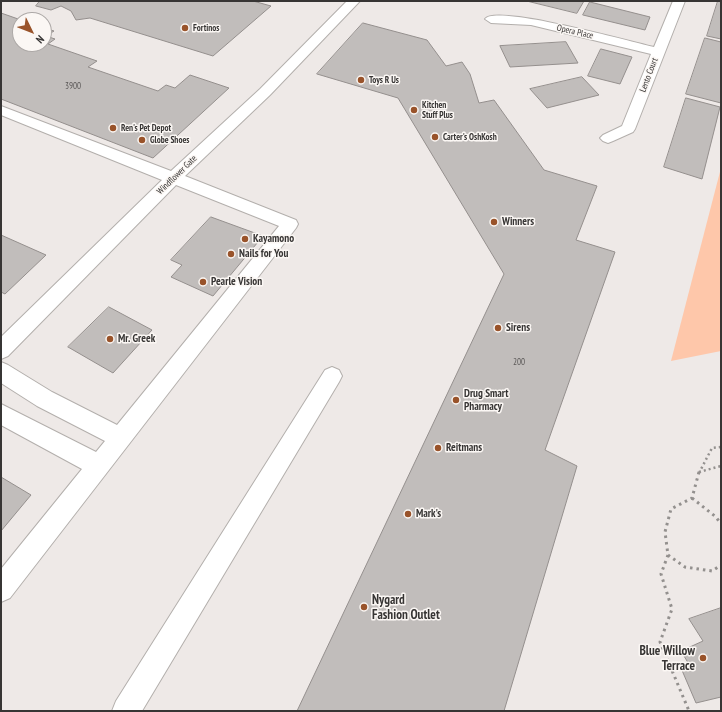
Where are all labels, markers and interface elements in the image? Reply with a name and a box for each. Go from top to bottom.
north arrow [12,12,52,52]
marker: Fortinos [180,23,190,33]
place label: Fortinos [193,23,219,33]
street label: Opera Place [556,23,594,41]
text: N [33,33,47,46]
street label: Lento Court [638,56,660,94]
marker: Toys R Us [356,75,366,85]
place label: Toys R Us [369,75,399,85]
house number: 3900 [65,81,81,91]
place label: Kitchen Stuff Plus [422,100,453,121]
marker: Kitchen Stuff Plus [409,105,419,115]
marker: Ren's Pet Depot [108,123,118,133]
place label: Ren's Pet Depot [121,123,171,133]
marker: Carter's OshKosh [430,132,440,142]
place label: Carter's OshKosh [443,132,497,142]
marker: Globe Shoes [137,135,147,145]
place label: Globe Shoes [150,135,189,145]
street label: Windflower Gate [155,153,199,197]
place label: Winners [502,215,534,229]
marker: Winners [489,217,499,227]
place label: Kayamono [253,232,294,246]
marker: Kayamono [240,234,250,244]
place label: Nails for You [239,247,288,261]
marker: Nails for You [226,249,236,259]
place label: Pearle Vision [211,275,262,289]
marker: Pearle Vision [198,277,208,287]
place label: Sirens [506,321,530,335]
marker: Sirens [493,323,503,333]
place label: Mr. Greek [118,332,155,346]
marker: Mr. Greek [105,334,115,344]
house number: 200 [513,357,525,367]
place label: Drug Smart Pharmacy [464,387,509,413]
marker: Drug Smart Pharmacy [451,395,461,405]
place label: Reitmans [446,441,482,455]
marker: Reitmans [433,443,443,453]
place label: Mark's [416,507,441,521]
marker: Mark's [403,509,413,519]
place label: Nygard Fashion Outlet [372,592,440,623]
marker: Nygard Fashion Outlet [359,602,369,612]
place label: Blue Willow Terrace [639,643,695,674]
marker: Blue Willow Terrace [698,653,708,663]

